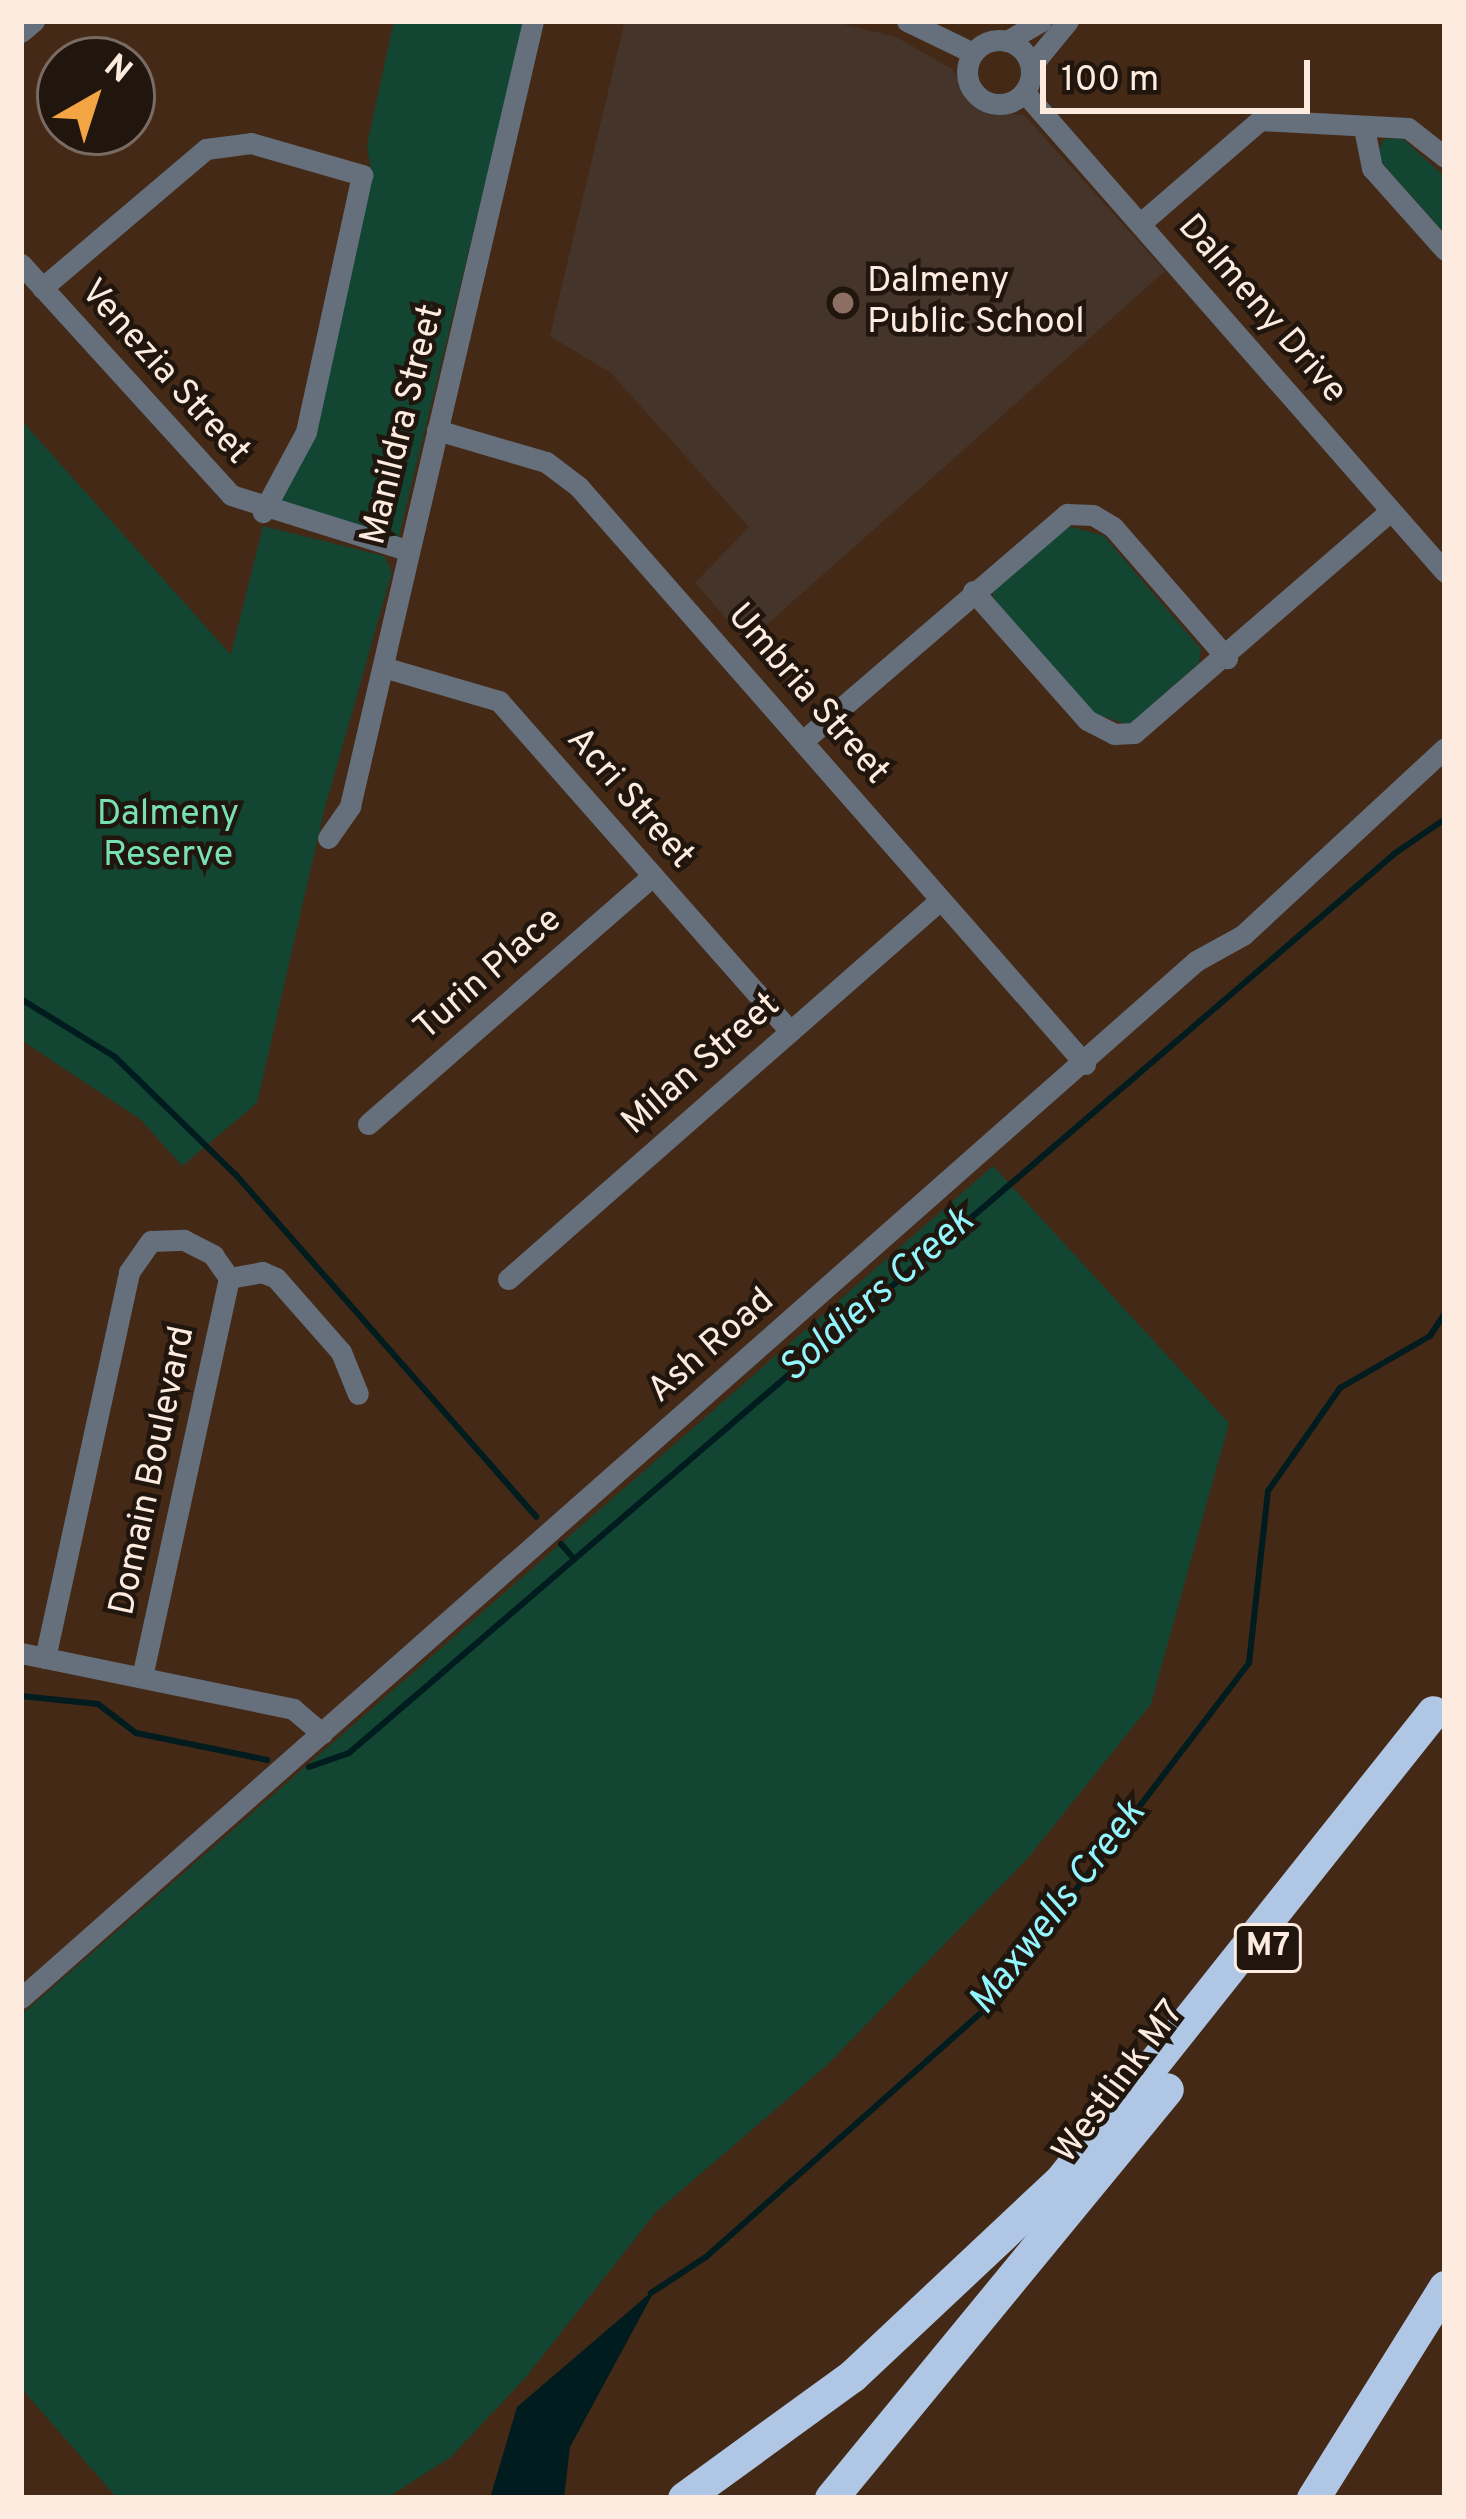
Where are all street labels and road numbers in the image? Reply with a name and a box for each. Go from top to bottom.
street label: Dalmeny Drive [1167,207,1355,413]
street label: Venezia Street [70,272,258,474]
street label: Manildra Street [353,300,455,550]
street label: Umbria Street [717,596,897,794]
street label: Acri Street [556,720,702,878]
street label: Turin Place [407,899,571,1051]
street label: Milan Street [614,985,790,1145]
street label: Ash Road [640,1280,784,1414]
street label: Domain Boulevard [102,1323,206,1619]
road number: M7 [1232,1921,1304,1975]
street label: Westlink M7 [1045,1993,1195,2173]

